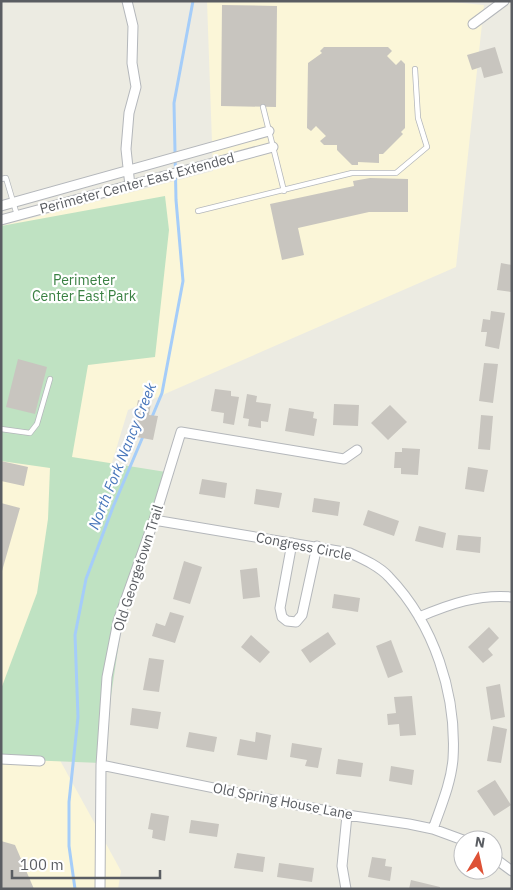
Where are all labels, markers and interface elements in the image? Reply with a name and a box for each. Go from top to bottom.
street label: Perimeter Center East Extended [38,148,236,218]
park label: Perimeter Center East Park [32,271,137,305]
water label: North Fork Nancy Creek [84,380,160,532]
street label: Old Georgetown Trail [109,502,167,634]
street label: Congress Circle [255,528,354,564]
street label: Old Spring House Lane [211,779,355,823]
north arrow [453,830,503,880]
text: N [474,832,486,852]
scale bar [12,848,160,880]
text: 100 m [20,855,64,874]

